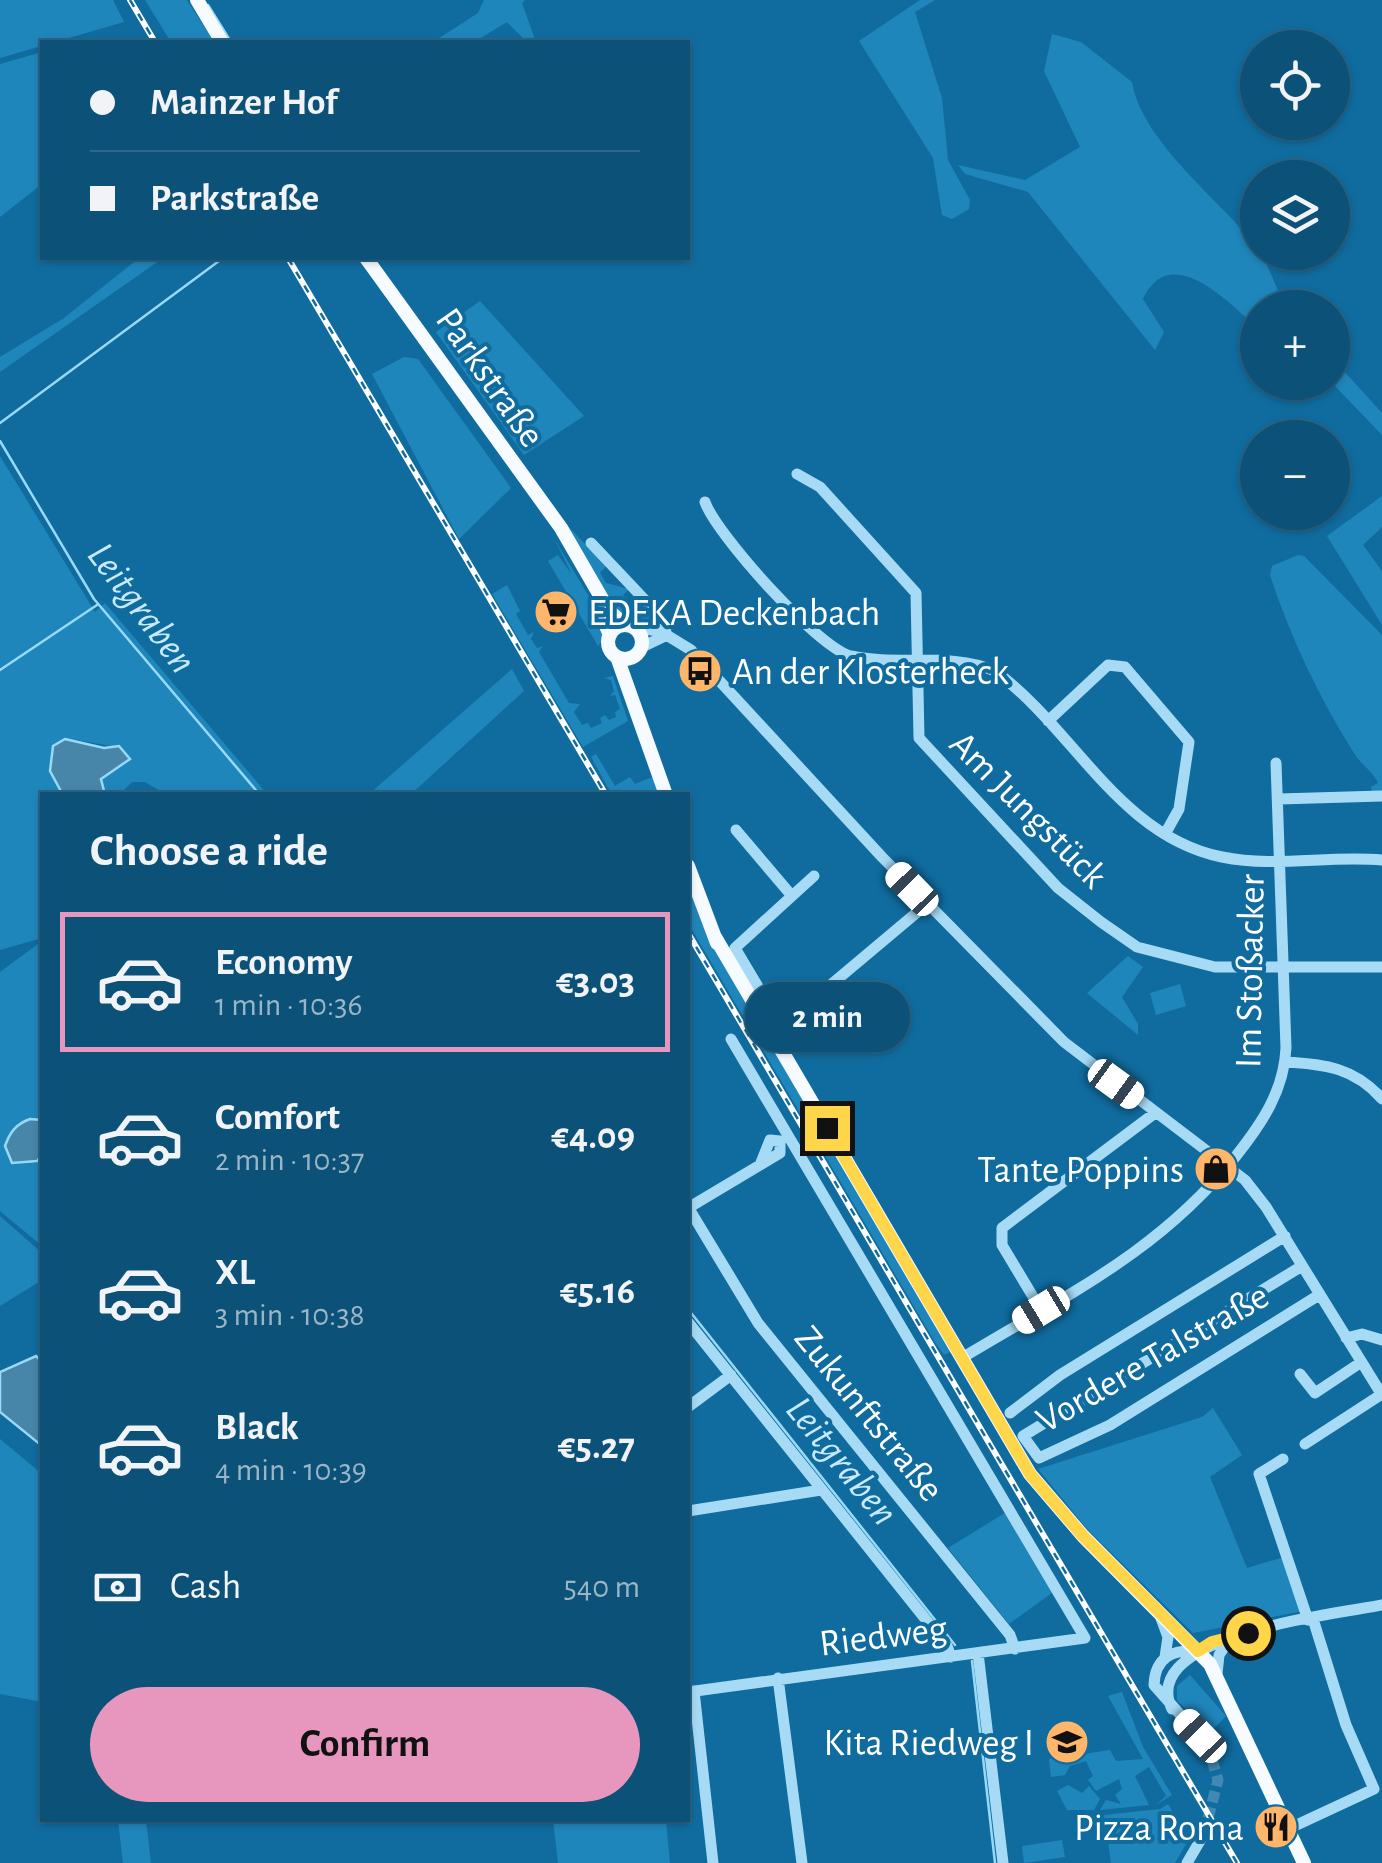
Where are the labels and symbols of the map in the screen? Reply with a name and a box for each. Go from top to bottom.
street label: Parkstraße [428,302,551,454]
water label: Leitgraben [80,535,203,681]
supermarket icon: EDEKA Deckenbach [533,589,579,635]
place label: EDEKA Deckenbach [588,595,880,633]
bus stop icon: An der Klosterheck [677,648,723,694]
place label: An der Klosterheck [732,654,1009,692]
street label: Am Jungstück [942,725,1114,897]
car [880,857,944,921]
street label: Im Stoßacker [1230,873,1272,1068]
callout: 2 min [744,983,910,1053]
car [1083,1054,1149,1114]
route end [805,1106,850,1151]
shop icon: Tante Poppins [1193,1146,1239,1192]
place label: Tante Poppins [977,1152,1184,1190]
street label: Vordere Talstraße [1031,1277,1275,1440]
car [1008,1282,1074,1338]
street label: Zukunftstraße [787,1320,950,1509]
water label: Leitgraben [778,1390,905,1533]
street label: Riedweg [817,1610,950,1664]
route start [1226,1611,1271,1656]
car [1168,1704,1232,1768]
school or university icon: Kita Riedweg I [1044,1719,1090,1765]
place label: Kita Riedweg I [823,1725,1034,1763]
restaurant icon: Pizza Roma [1253,1804,1299,1850]
place label: Pizza Roma [1074,1810,1244,1848]

